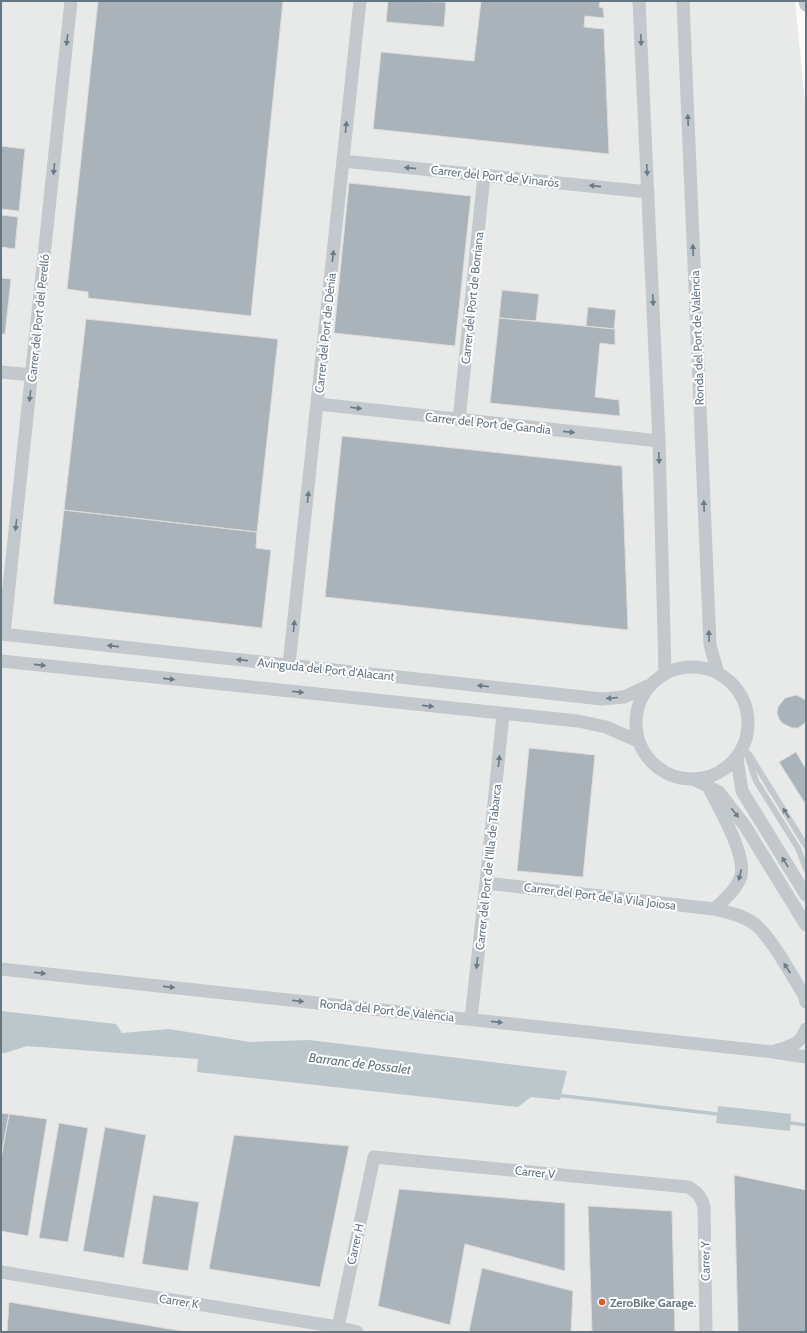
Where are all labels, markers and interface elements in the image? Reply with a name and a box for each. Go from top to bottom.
one-way arrow [64,34,70,46]
one-way arrow [638,34,644,47]
one-way arrow [685,113,691,126]
one-way arrow [343,121,350,133]
street label: Carrer del Port de Vinaròs [430,162,560,190]
one-way arrow [50,163,57,175]
one-way arrow [644,164,650,177]
one-way arrow [404,165,416,171]
one-way arrow [589,183,601,190]
street label: Carrer del Port de Borriana [458,231,486,365]
one-way arrow [690,244,697,256]
one-way arrow [330,250,336,263]
street label: Carrer del Port del Perelló [24,253,52,383]
street label: Ronda del Port de València [687,270,707,406]
street label: Carrer del Port de Dénia [311,272,339,394]
one-way arrow [649,294,656,306]
one-way arrow [27,390,33,402]
one-way arrow [350,405,362,411]
street label: Carrer del Port de Gandia [424,409,552,437]
one-way arrow [563,428,575,435]
one-way arrow [656,452,662,465]
one-way arrow [304,491,311,503]
one-way arrow [700,500,707,512]
one-way arrow [13,519,19,531]
one-way arrow [290,620,297,632]
one-way arrow [706,629,712,642]
one-way arrow [107,643,119,649]
street label: Avinguda del Port d'Alacant [257,654,395,684]
one-way arrow [236,657,248,663]
one-way arrow [34,662,46,668]
one-way arrow [163,676,175,682]
one-way arrow [477,682,489,689]
one-way arrow [292,689,304,696]
one-way arrow [606,694,618,701]
one-way arrow [422,703,434,709]
one-way arrow [495,755,502,767]
street label: Carrer del Port de l'Illa de Tabarca [472,783,504,951]
one-way arrow [730,807,739,818]
one-way arrow [783,807,790,819]
one-way arrow [781,857,789,867]
one-way arrow [736,868,742,881]
street label: Carrer del Port de la Vila Joiosa [523,879,677,913]
one-way arrow [474,957,480,969]
one-way arrow [783,963,791,973]
one-way arrow [34,970,46,976]
one-way arrow [163,984,175,990]
street label: Ronda del Port de València [319,995,455,1025]
one-way arrow [292,997,304,1004]
one-way arrow [491,1019,503,1025]
water label: Barranc de Possalet [308,1049,413,1077]
street label: Carrer V [514,1162,557,1182]
street label: Carrer H [343,1222,367,1266]
street label: Carrer Y [697,1241,713,1281]
street label: Carrer K [158,1290,200,1312]
place label: ZeroBike Garage. [610,1295,697,1310]
marker: ZeroBike Garage. [597,1297,607,1307]

